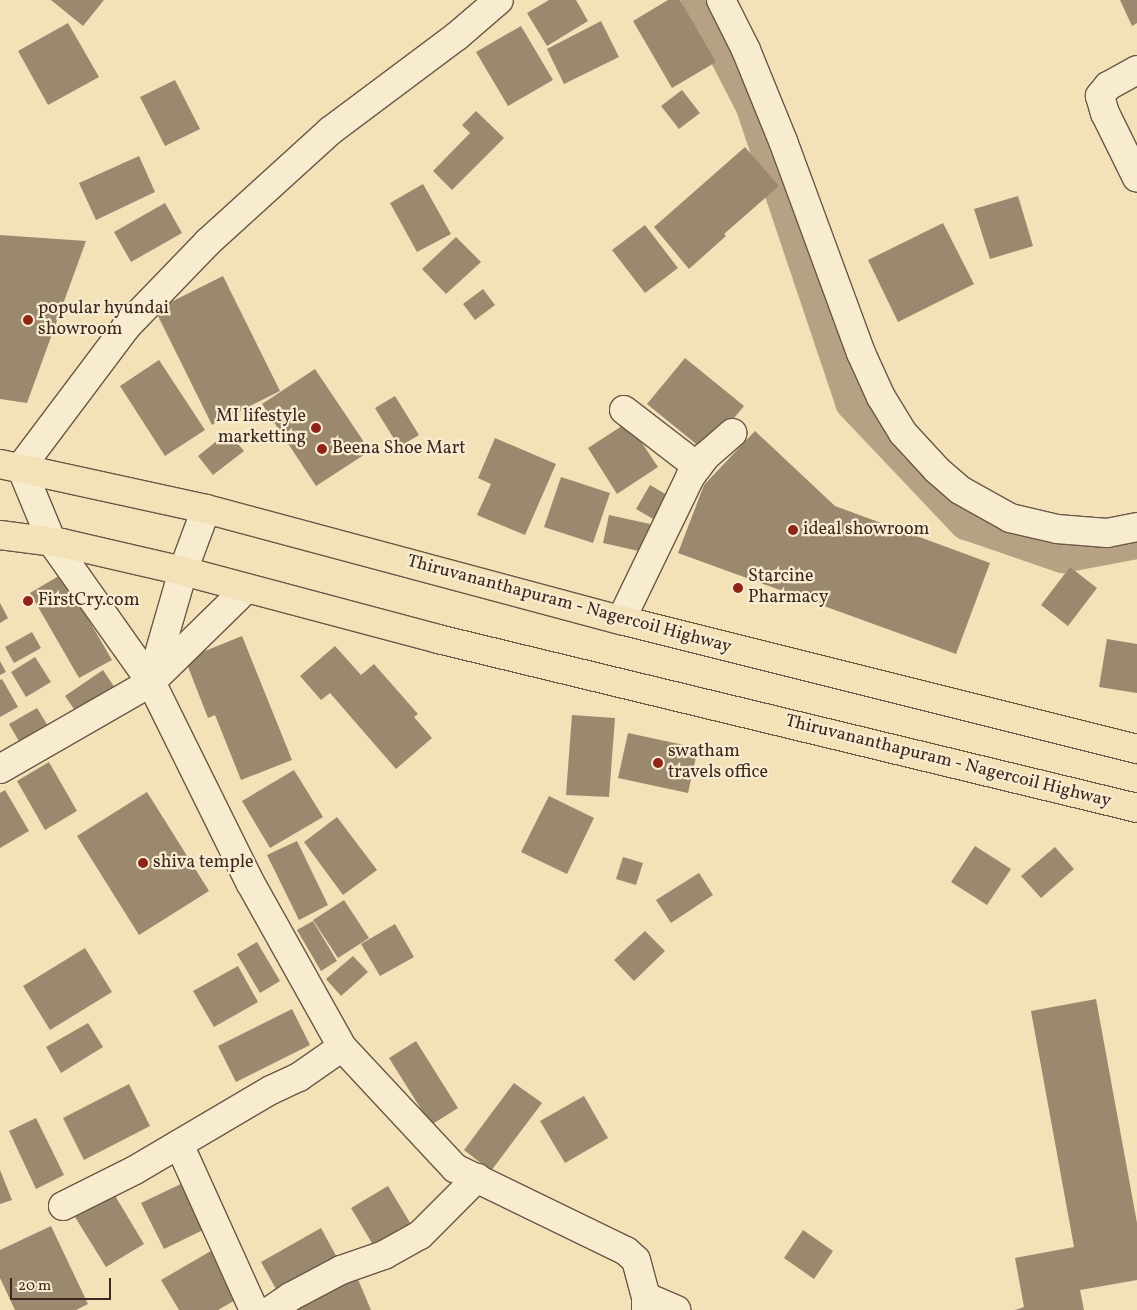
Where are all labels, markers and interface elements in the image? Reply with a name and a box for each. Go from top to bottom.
place label: popular hyundai showroom [38,299,169,342]
marker: popular hyundai showroom [22,314,34,326]
place label: MI lifestyle marketting [216,407,306,449]
marker: MI lifestyle marketting [310,422,322,434]
place label: Beena Shoe Mart [332,438,466,460]
marker: Beena Shoe Mart [316,443,328,455]
place label: ideal showroom [803,519,929,541]
marker: ideal showroom [787,524,799,536]
street label: Thiruvananthapuram - Nagercoil Highway [404,551,734,659]
place label: Starcine Pharmacy [748,567,828,610]
marker: Starcine Pharmacy [732,582,744,594]
place label: FirstCry.com [38,590,140,612]
marker: FirstCry.com [22,595,34,607]
street label: Thiruvananthapuram - Nagercoil Highway [782,711,1114,813]
place label: swatham travels office [668,742,768,784]
marker: swatham travels office [652,757,664,769]
place label: shiva temple [153,852,254,874]
marker: shiva temple [137,857,149,869]
scale bar [12,1268,114,1300]
text: 20 m [18,1276,51,1297]

